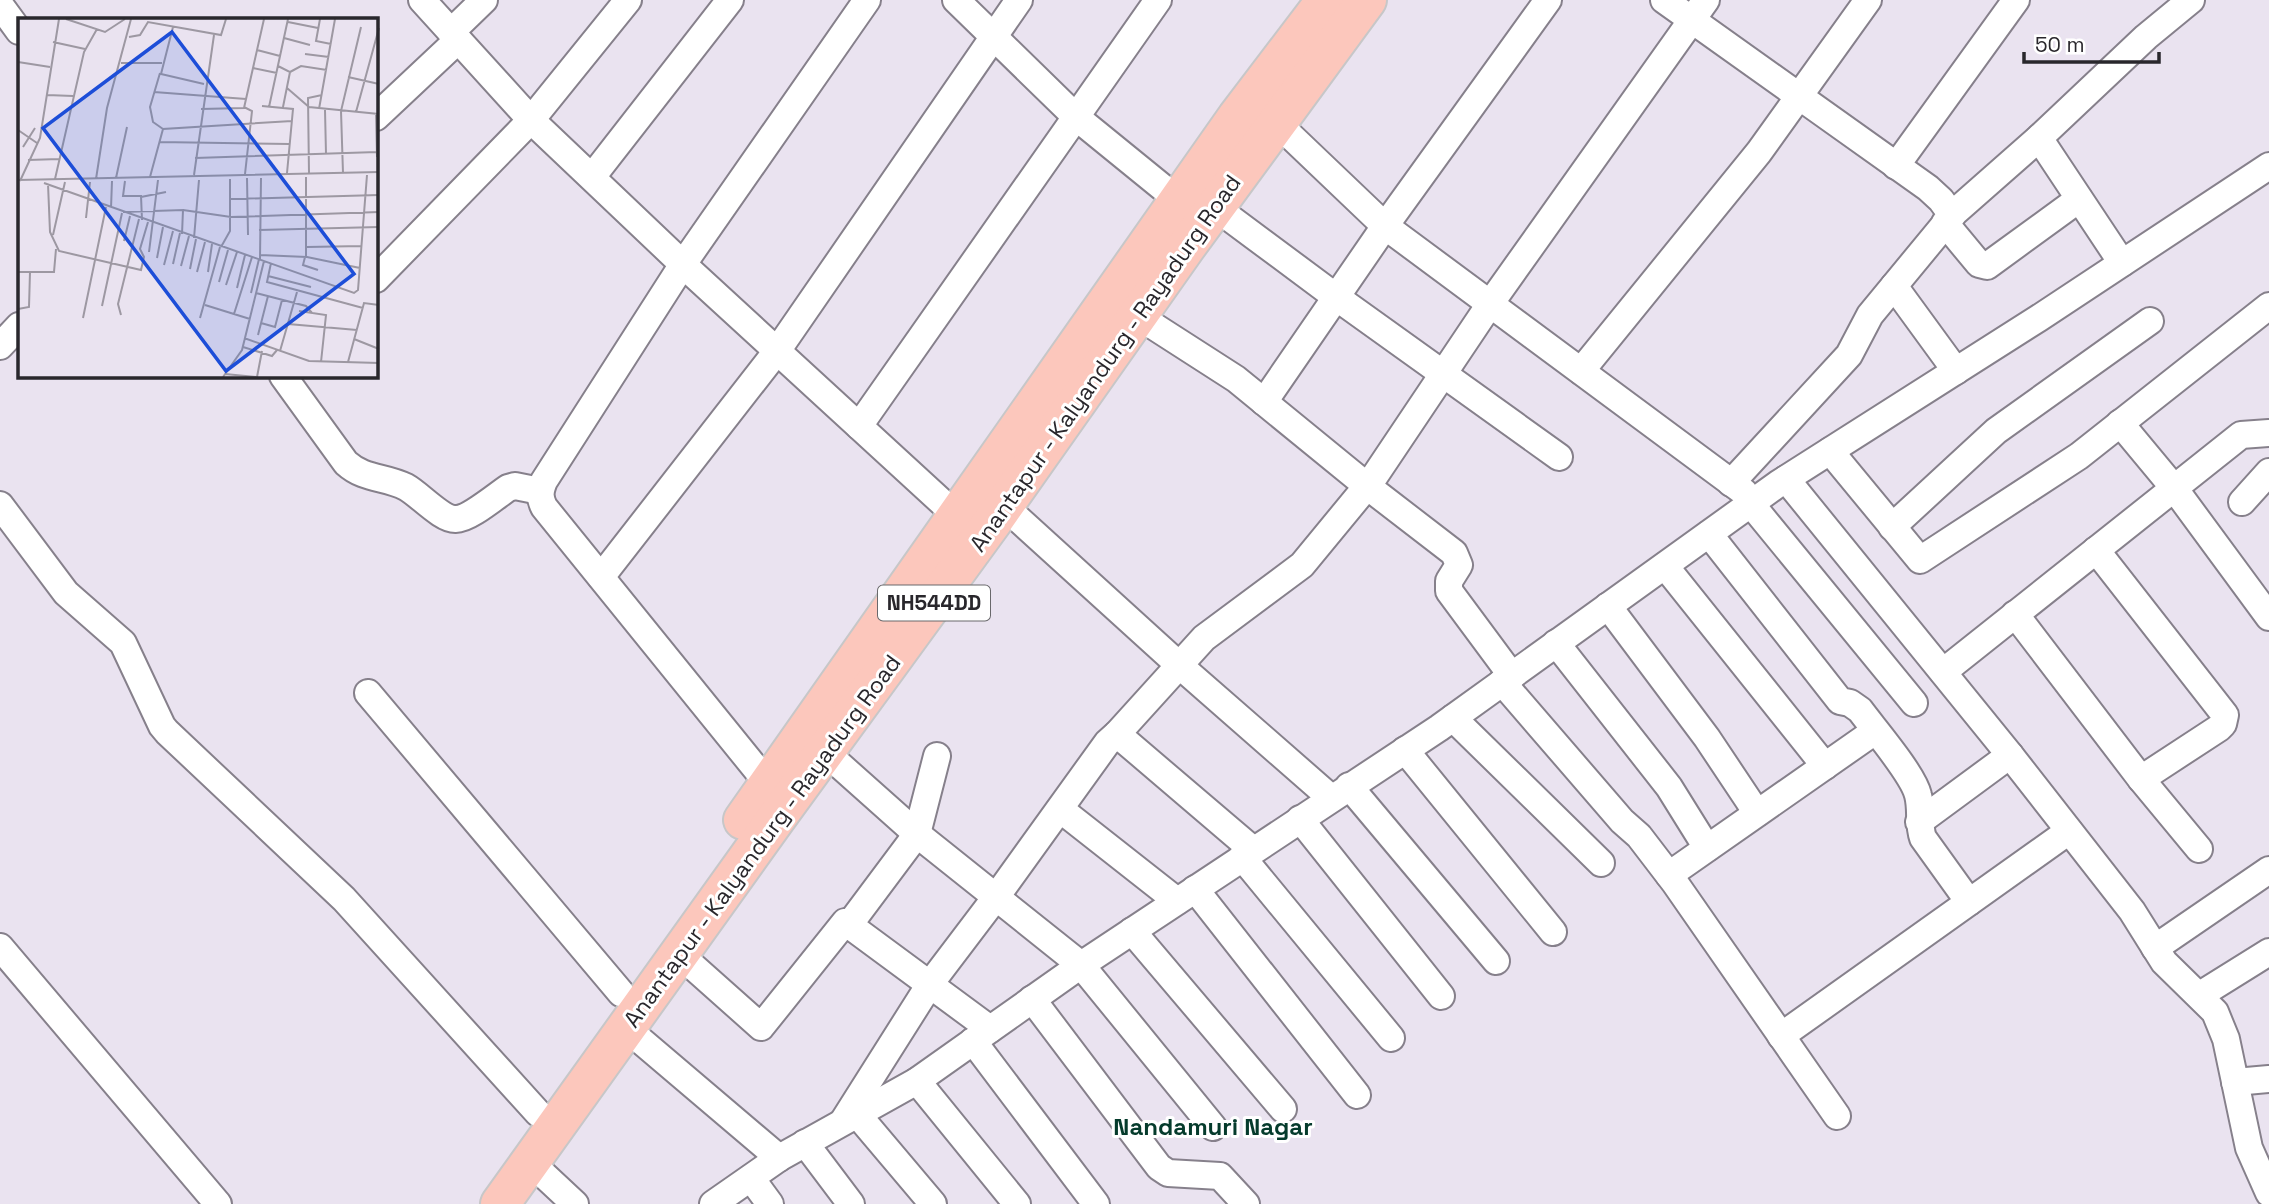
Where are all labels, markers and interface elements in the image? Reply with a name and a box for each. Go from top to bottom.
inset map [18,18,378,378]
scale bar [2024,21,2159,65]
text: 50 m [2035,31,2085,58]
street label: Anantapur - Kalyandurg - Rayadurg Road [963,169,1247,557]
road number: NH544DD [878,586,990,620]
street label: Anantapur - Kalyandurg - Rayadurg Road [617,649,907,1033]
district label: Nandamuri Nagar [1113,1111,1313,1142]

